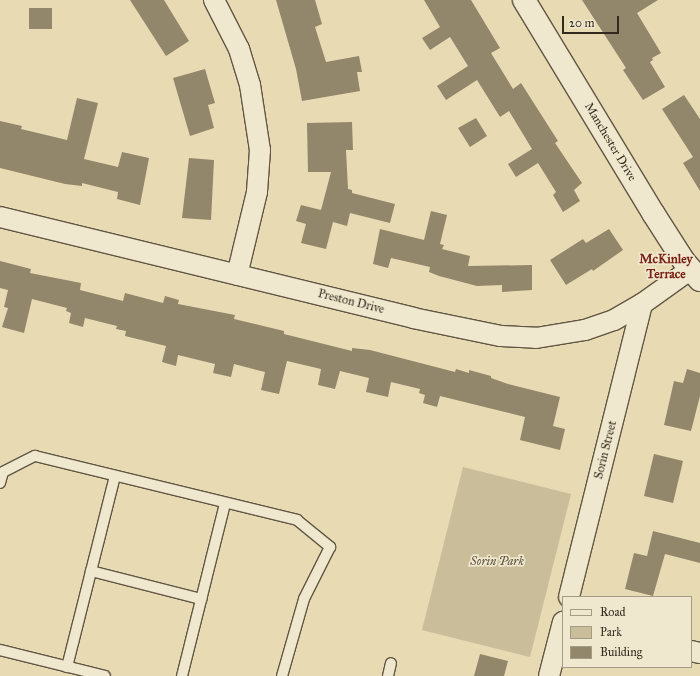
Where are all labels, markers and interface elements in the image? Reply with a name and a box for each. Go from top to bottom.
scale bar [564,8,621,34]
text: 20 m [569,16,595,30]
street label: Manchester Drive [581,100,639,184]
district label: McKinley Terrace [639,252,693,283]
street label: Preston Drive [316,287,386,317]
street label: Sorin Street [592,419,620,481]
park label: Sorin Park [470,555,524,569]
legend [562,596,692,668]
text: Road [600,605,626,619]
text: Park [600,625,622,639]
text: Building [600,645,642,659]

